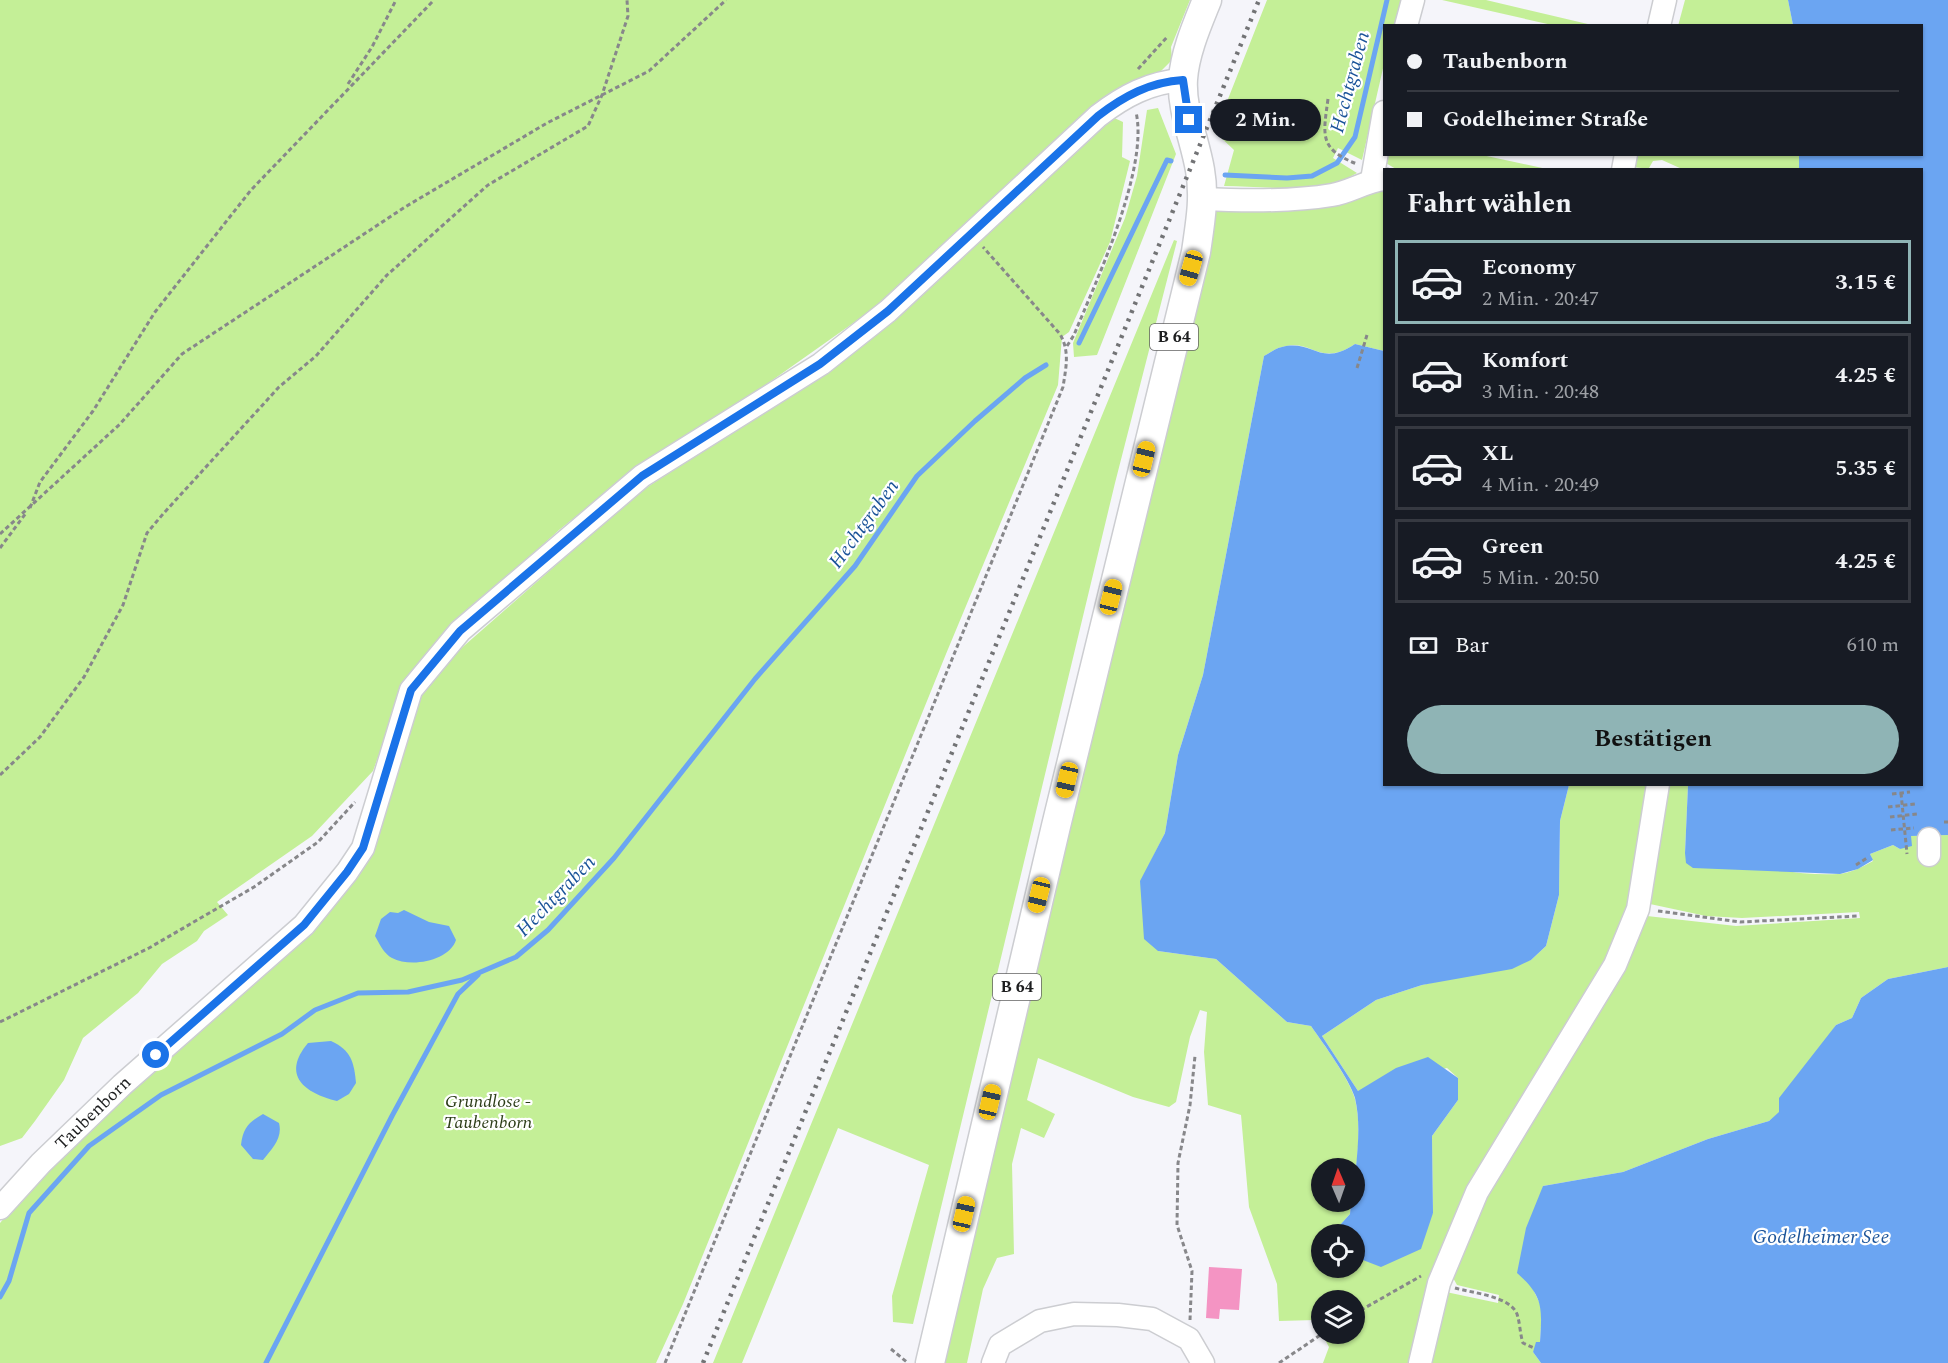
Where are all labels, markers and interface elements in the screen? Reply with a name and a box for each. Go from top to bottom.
water label: Hechtgraben [1322,28,1378,136]
text: Taubenborn [1443,45,1568,78]
callout: 2 Min. [1210,99,1321,141]
text: Godelheimer Straße [1443,103,1648,136]
text: 2 Min. [1235,105,1296,135]
route end [1175,106,1202,133]
text: Fahrt wählen [1407,183,1572,225]
car [1177,248,1205,288]
text: Economy [1482,251,1575,284]
icon: car [1410,255,1464,309]
text: 3.15 € [1835,266,1896,299]
text: 2 Min. · 20:47 [1482,284,1599,314]
road number: B 64 [1150,324,1198,350]
text: Komfort [1482,344,1568,377]
icon: car [1410,348,1464,402]
text: 4.25 € [1835,359,1896,392]
text: 3 Min. · 20:48 [1482,377,1599,407]
text: XL [1482,437,1513,470]
car [1131,439,1157,479]
icon: car [1410,441,1464,495]
text: 5.35 € [1835,452,1896,485]
text: 4 Min. · 20:49 [1482,470,1599,500]
water label: Hechtgraben [821,473,907,575]
text: Green [1482,530,1544,563]
icon: car [1410,534,1464,588]
text: 4.25 € [1835,545,1896,578]
text: 5 Min. · 20:50 [1482,563,1599,593]
car [1098,577,1124,617]
icon: cash [1407,629,1440,662]
text: Bar [1455,629,1489,662]
text: 610 m [1847,630,1899,660]
button: Bestätigen [1407,705,1899,774]
car [1054,760,1080,800]
water label: Hechtgraben [509,848,603,944]
car [1026,875,1052,915]
road number: B 64 [993,974,1041,1000]
route start [142,1041,169,1068]
street label: Taubenborn [49,1070,137,1156]
car [977,1082,1003,1122]
park label: Grundlose - Taubenborn [444,1088,533,1136]
north arrow [1311,1158,1365,1212]
map controls [1311,1158,1365,1344]
car [951,1194,977,1234]
water label: Godelheimer See [1753,1222,1889,1252]
button: locate [1311,1224,1365,1278]
button: layers [1311,1290,1365,1344]

